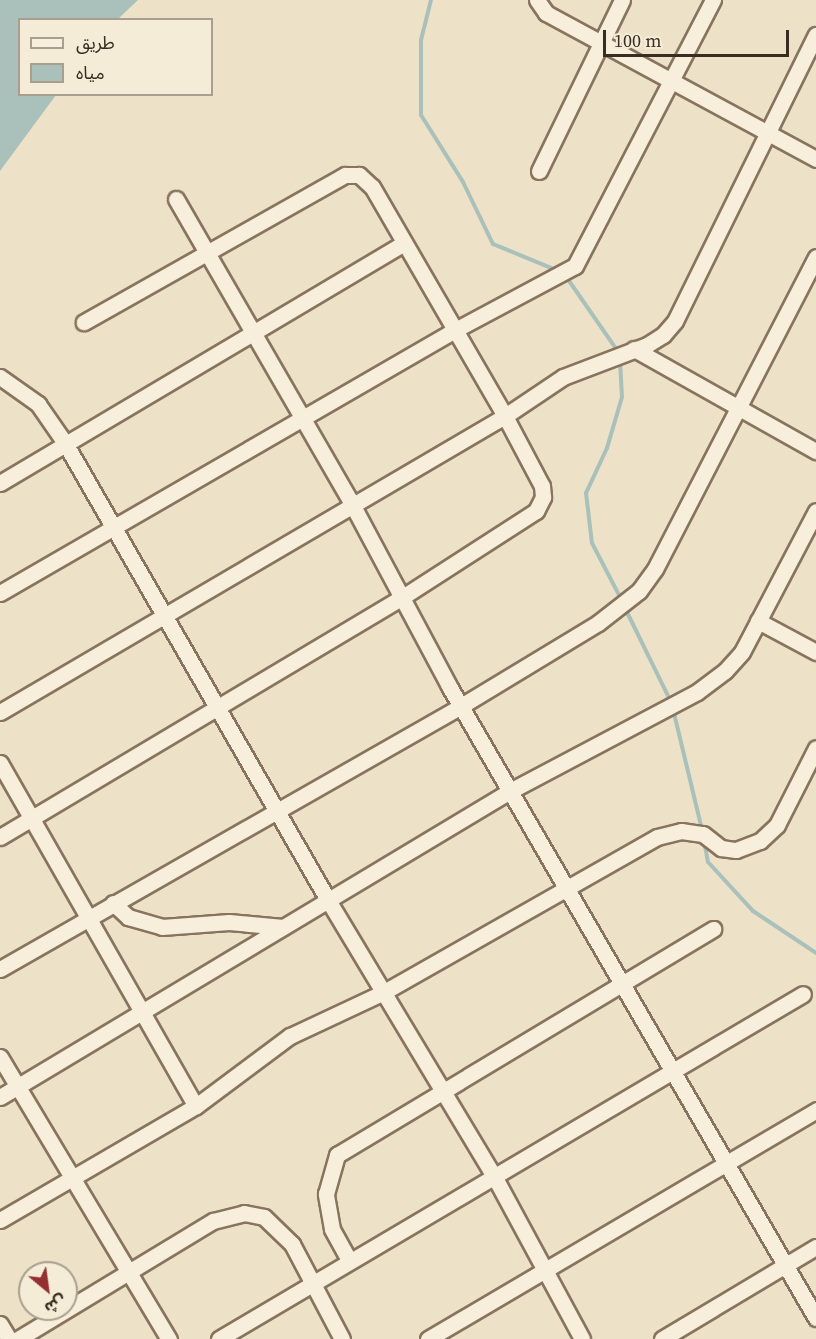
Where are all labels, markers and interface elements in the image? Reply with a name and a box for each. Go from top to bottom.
legend [18,18,213,96]
scale bar [606,18,792,56]
text: 100 m [614,28,661,53]
text: طريق [76,30,115,55]
text: مياه [76,60,105,85]
north arrow [18,1261,78,1321]
text: ش [41,1290,71,1320]

